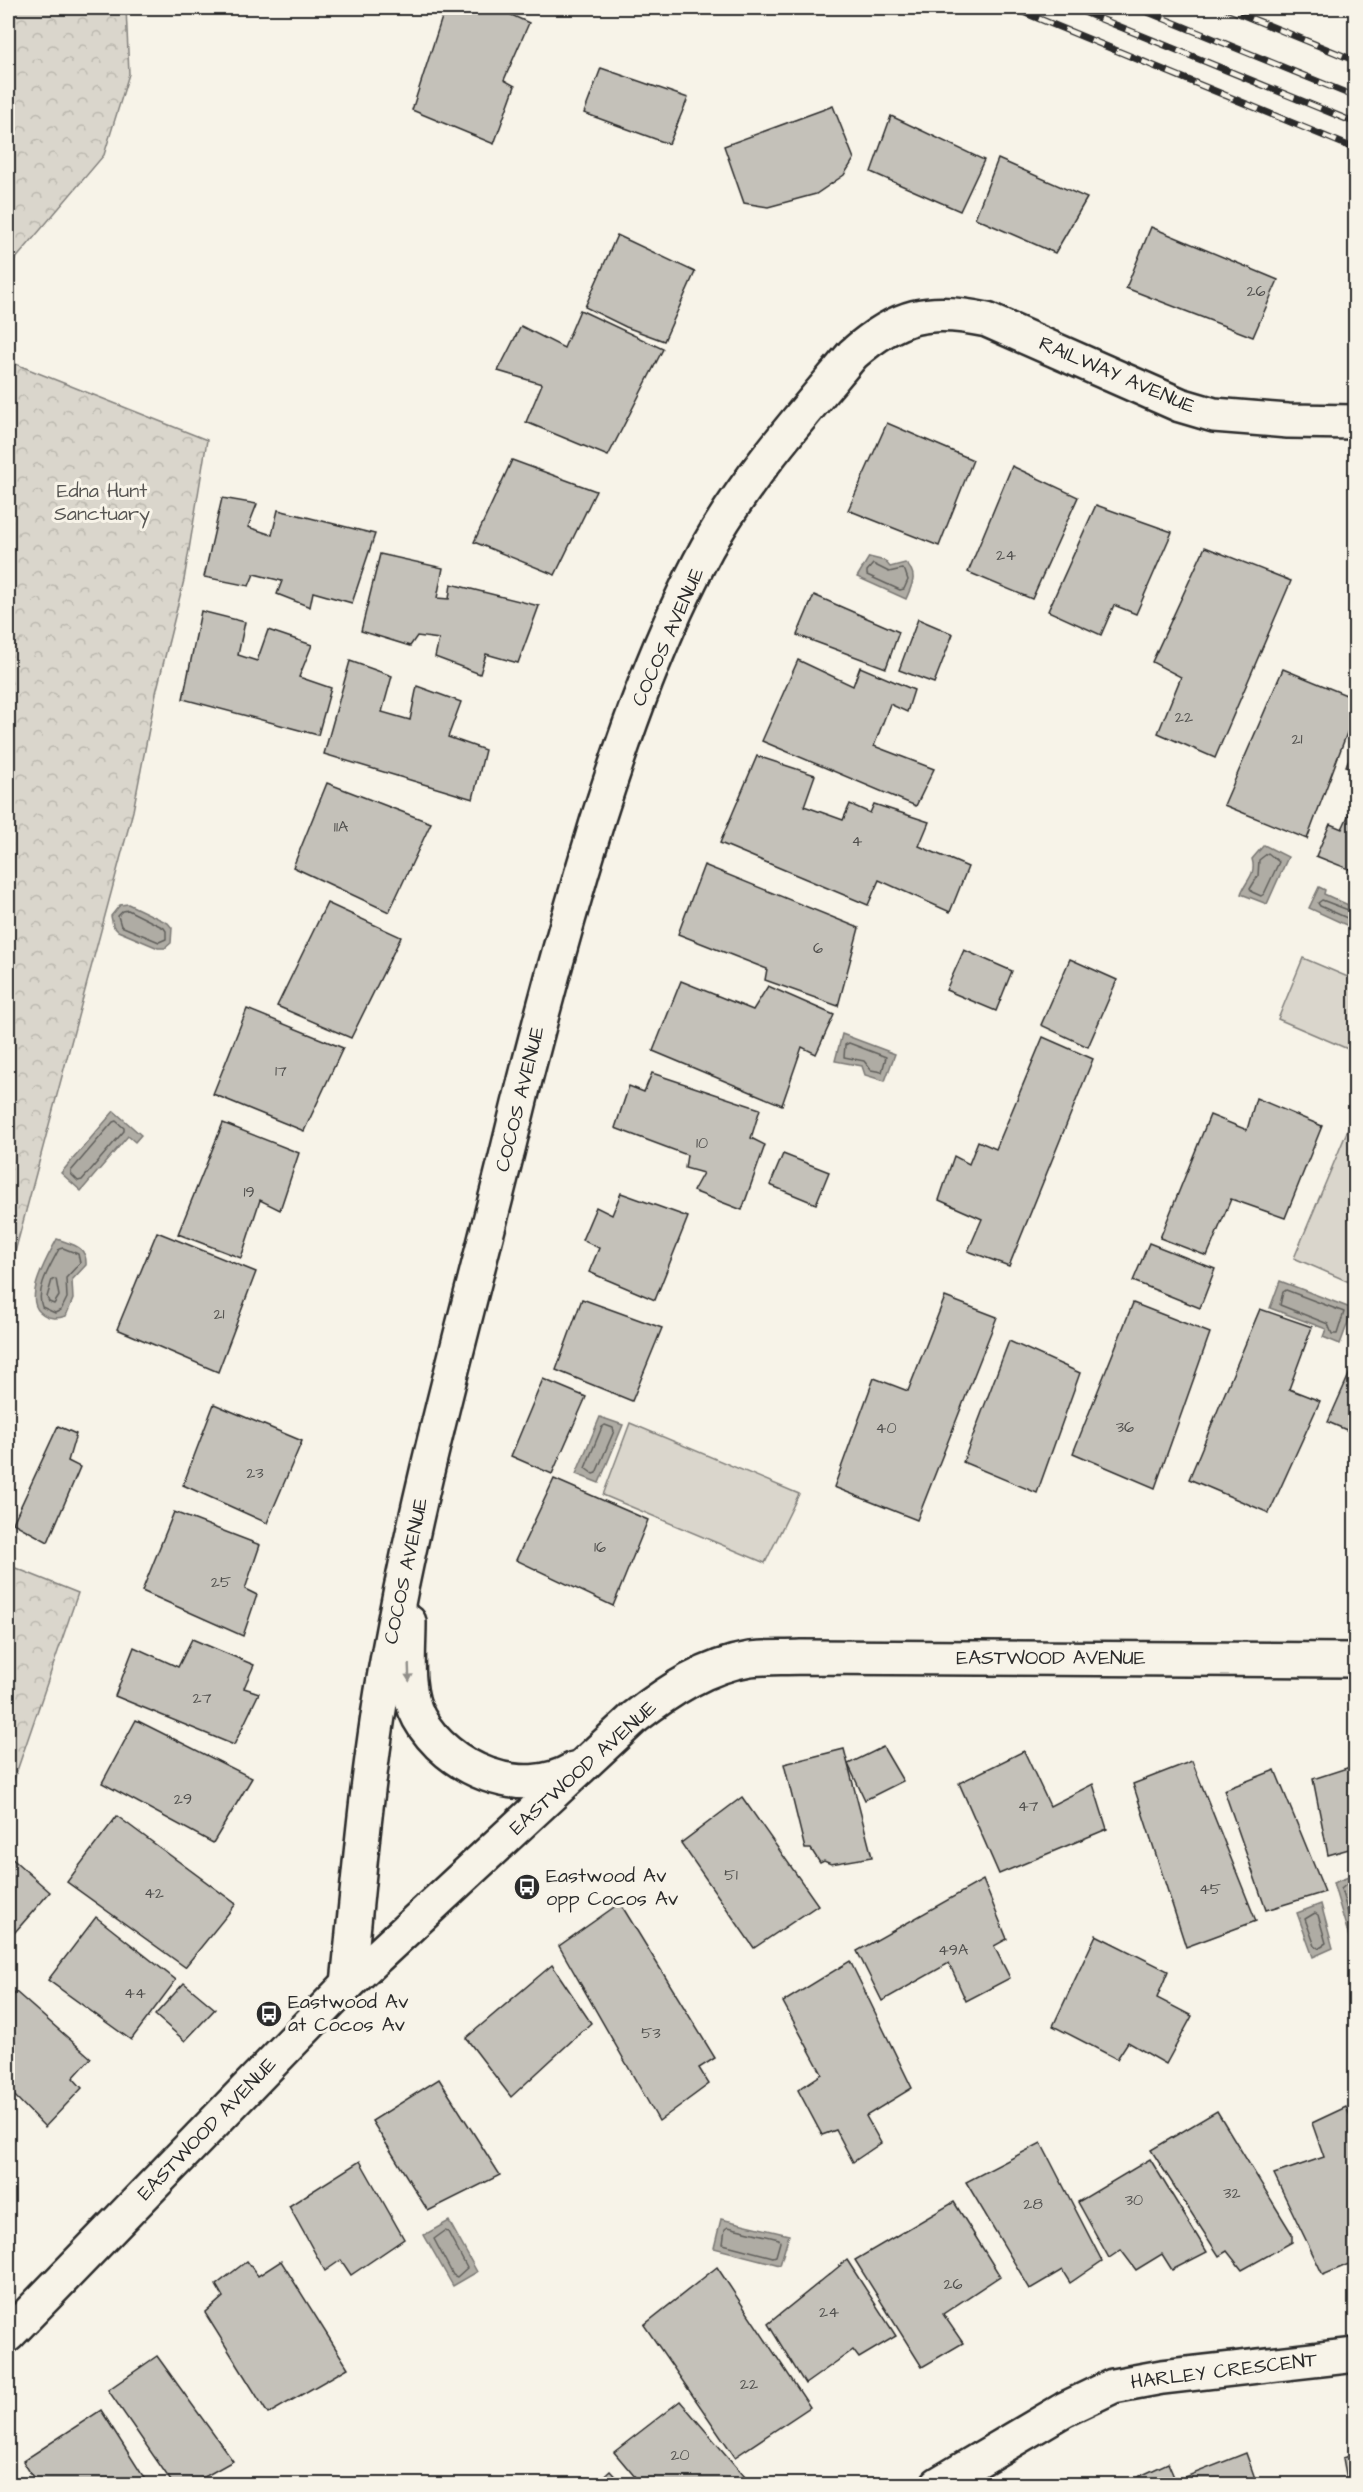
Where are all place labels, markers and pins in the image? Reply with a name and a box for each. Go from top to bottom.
place label: Eastwood Av opp Cocos Av [546,1862,679,1913]
bus stop icon: Eastwood Av opp Cocos Av [512,1872,542,1902]
place label: Eastwood Av at Cocos Av [288,1988,409,2039]
bus stop icon: Eastwood Av at Cocos Av [254,1999,284,2029]

